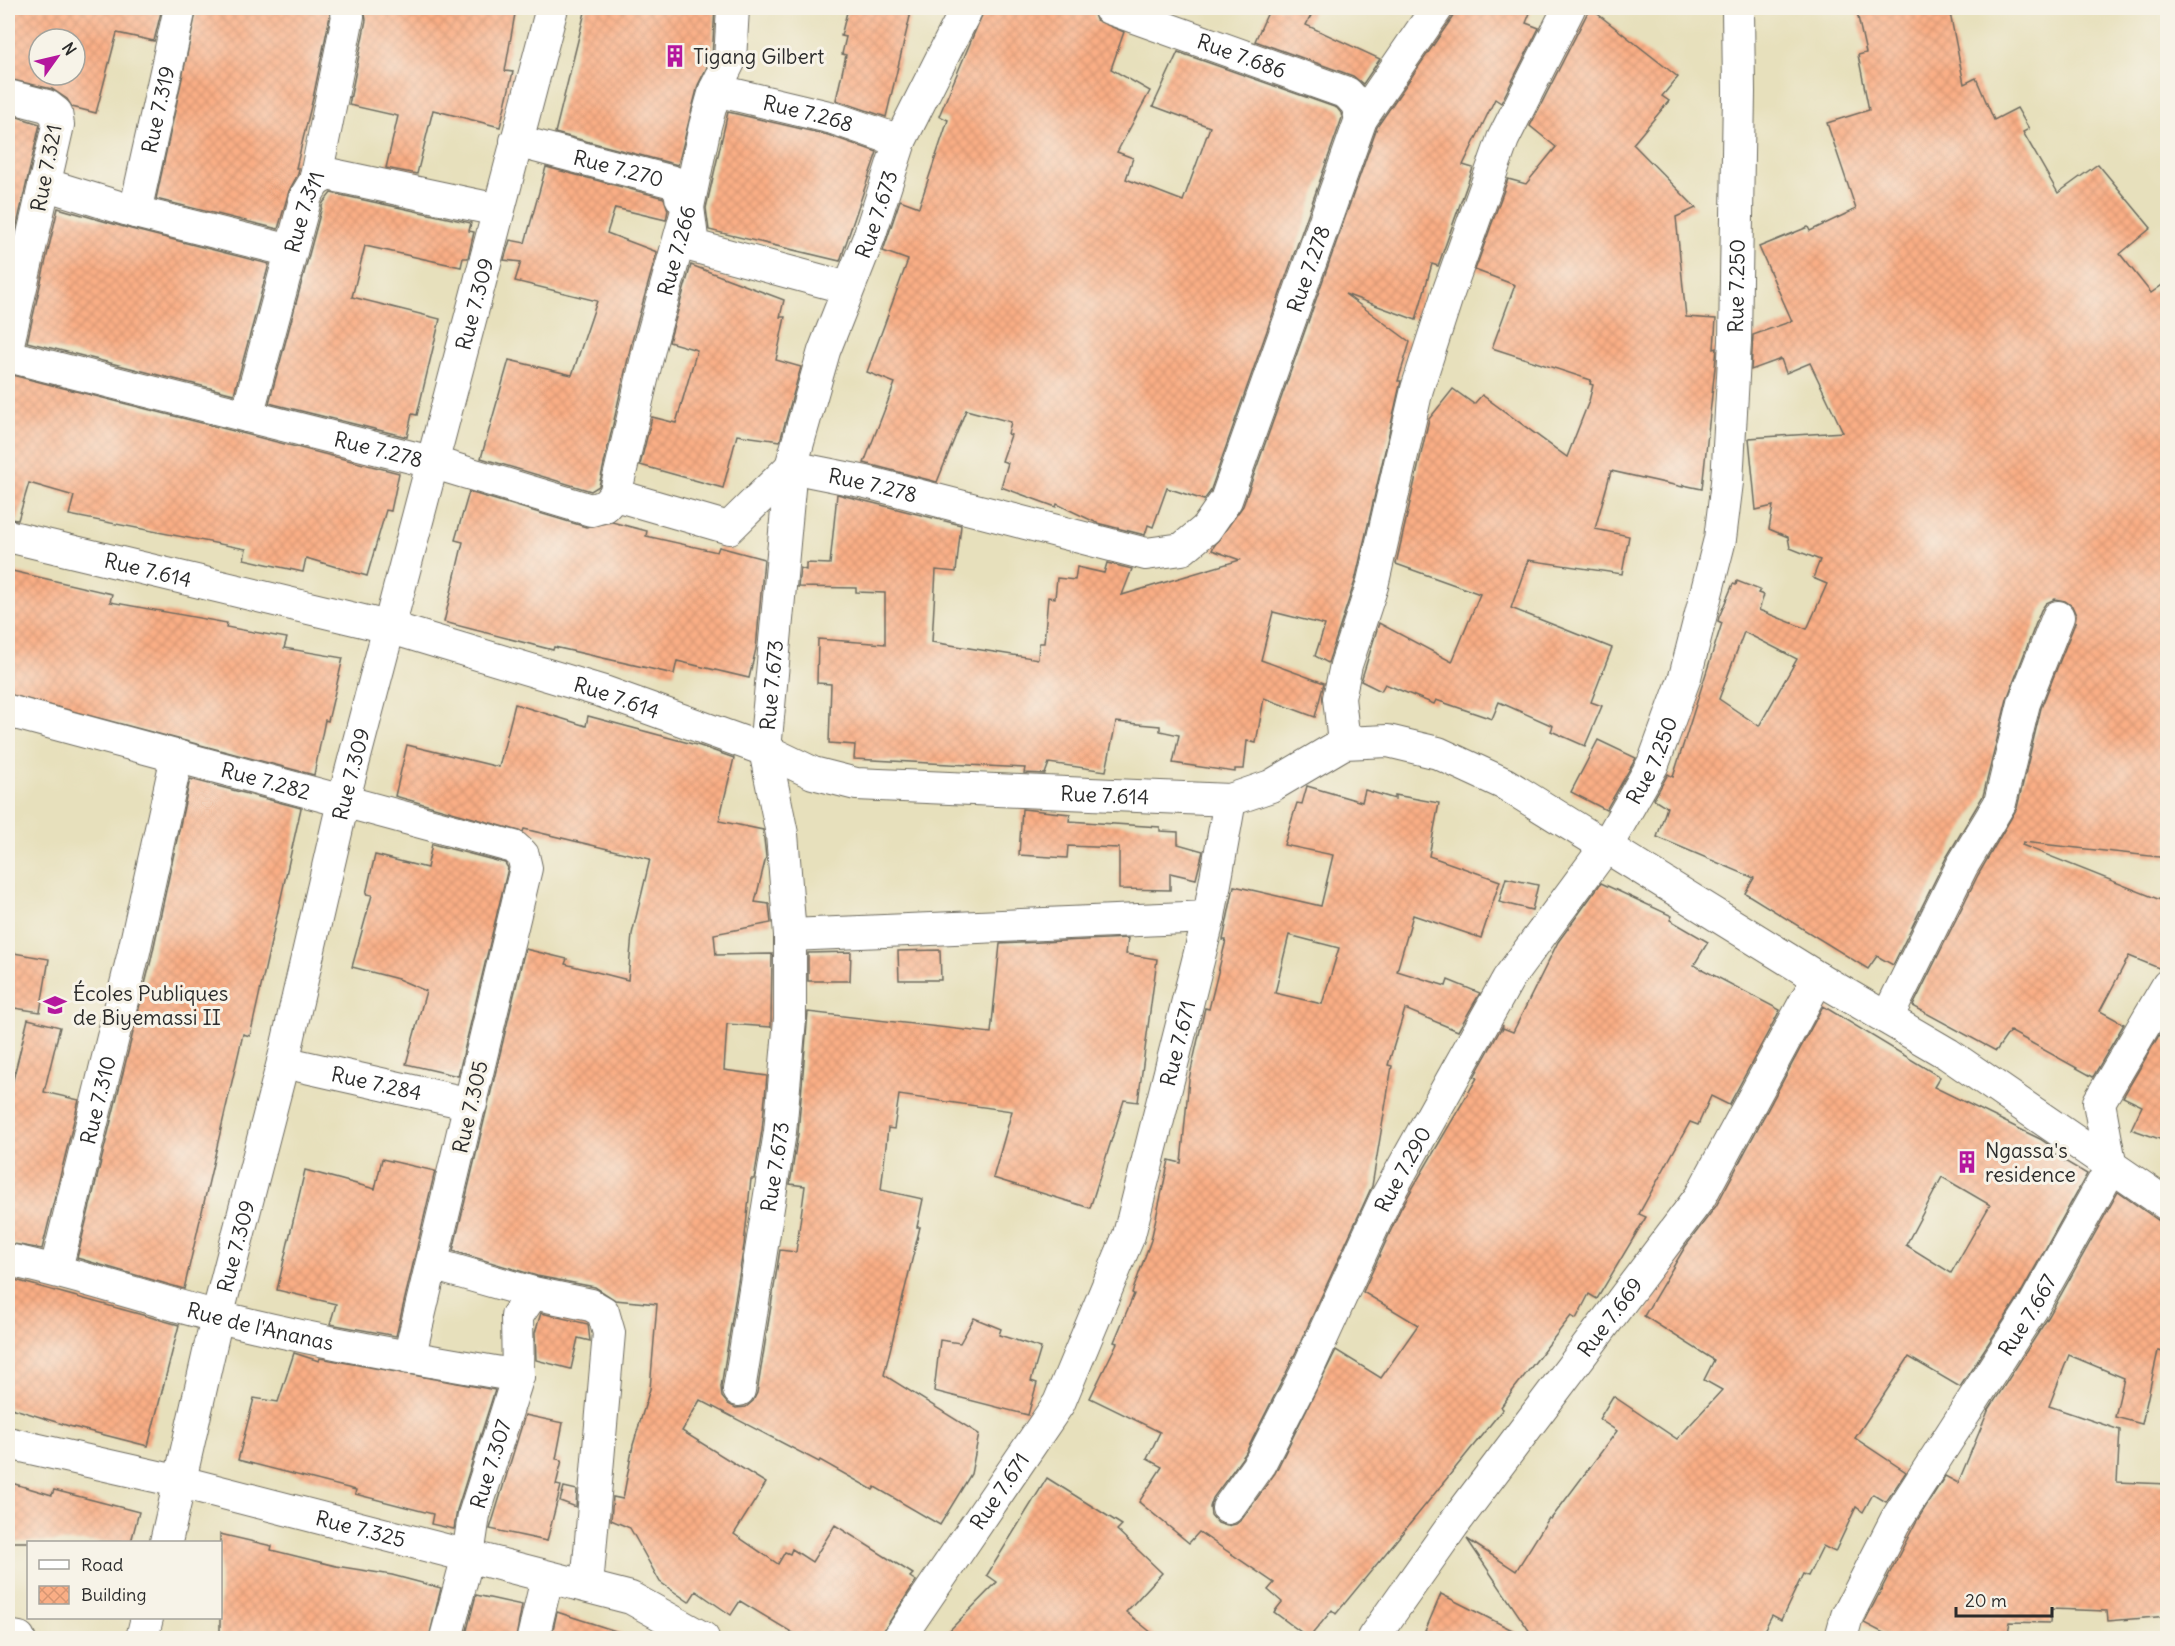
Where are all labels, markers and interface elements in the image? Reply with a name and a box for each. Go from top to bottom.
north arrow [27,27,87,87]
street label: Rue 7.686 [1194,27,1290,84]
text: N [58,38,81,59]
building icon: Tigang Gilbert [662,43,688,69]
place label: Tigang Gilbert [693,43,824,70]
street label: Rue 7.319 [135,63,180,156]
street label: Rue 7.268 [760,88,857,138]
street label: Rue 7.321 [24,122,68,214]
street label: Rue 7.270 [571,143,666,192]
street label: Rue 7.673 [849,167,903,262]
street label: Rue 7.311 [278,169,330,256]
street label: Rue 7.266 [651,203,701,299]
street label: Rue 7.278 [1280,222,1336,316]
street label: Rue 7.250 [1722,239,1750,333]
street label: Rue 7.309 [449,255,499,353]
street label: Rue 7.278 [331,425,426,473]
street label: Rue 7.278 [826,461,920,508]
street label: Rue 7.614 [102,546,194,593]
street label: Rue 7.673 [753,639,789,731]
street label: Rue 7.614 [571,670,663,724]
street label: Rue 7.250 [1620,713,1683,809]
street label: Rue 7.309 [326,725,375,823]
street label: Rue 7.282 [218,755,314,805]
street label: Rue 7.614 [1060,779,1150,810]
place label: Écoles Publiques de Biyemassi II [73,980,228,1031]
school or university icon: Écoles Publiques de Biyemassi II [42,992,68,1018]
street label: Rue 7.671 [1154,998,1201,1089]
street label: Rue 7.310 [74,1053,121,1147]
street label: Rue 7.305 [446,1058,494,1156]
street label: Rue 7.284 [329,1060,425,1106]
street label: Rue 7.673 [754,1121,794,1214]
street label: Rue 7.290 [1368,1121,1437,1216]
place label: Ngassa's residence [1985,1137,2076,1188]
building icon: Ngassa's residence [1954,1149,1980,1175]
street label: Rue 7.309 [210,1197,260,1295]
street label: Rue 7.667 [1992,1269,2062,1361]
street label: Rue 7.669 [1571,1272,1648,1362]
street label: Rue de l'Ananas [184,1296,336,1356]
street label: Rue 7.307 [463,1416,517,1512]
street label: Rue 7.671 [963,1447,1035,1534]
street label: Rue 7.325 [313,1504,409,1553]
legend [27,1541,222,1619]
text: Road [81,1553,124,1576]
scale bar [1956,1580,2052,1618]
text: Building [81,1583,146,1606]
text: 20 m [1965,1589,2007,1612]

